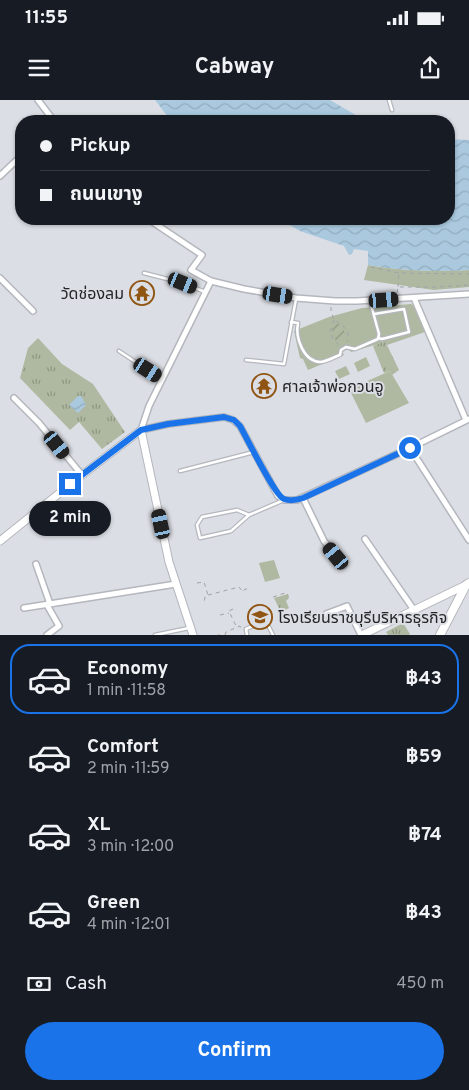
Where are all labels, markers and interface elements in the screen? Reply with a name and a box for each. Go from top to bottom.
text: 11:55 [25,6,68,30]
icon: menu [25,54,53,82]
text: Cabway [195,54,274,81]
icon: share [416,54,444,82]
text: Pickup [70,134,130,158]
text: ถนนเขางู [70,183,143,207]
car [166,270,199,296]
temple icon: วัดช่องลม [129,280,155,306]
place label: วัดช่องลม [61,285,124,305]
car [262,285,293,305]
car [368,291,399,309]
car [131,356,164,384]
temple icon: ศาลเจ้าพ่อกวนอู [251,373,277,399]
place label: ศาลเจ้าพ่อกวนอู [282,378,384,398]
car [41,429,72,461]
route start [399,437,421,459]
route end [59,473,81,495]
callout: 2 min [29,502,111,536]
text: 2 min [49,508,91,528]
car [150,508,171,540]
car [320,540,351,572]
school or university icon: โรงเรียนราชบุรีบริหารธุรกิจ [247,604,273,630]
place label: โรงเรียนราชบุรีบริหารธุรกิจ [278,609,447,629]
icon: car [27,657,72,702]
text: Economy [87,657,168,681]
text: ฿43 [405,667,442,691]
text: 1 min · 11:58 [87,681,166,701]
icon: car [27,735,72,780]
text: Comfort [87,735,159,759]
text: ฿59 [406,745,442,769]
text: 2 min · 11:59 [87,759,170,779]
icon: car [27,813,72,858]
text: XL [87,813,110,837]
text: ฿74 [408,823,442,847]
text: 3 min · 12:00 [87,837,174,857]
icon: car [27,891,72,936]
text: Green [87,891,140,915]
text: ฿43 [405,901,442,925]
text: 4 min · 12:01 [87,915,170,935]
icon: cash [25,970,53,998]
text: Cash [65,972,107,996]
text: 450 m [397,974,444,994]
button: Confirm [25,1022,444,1080]

